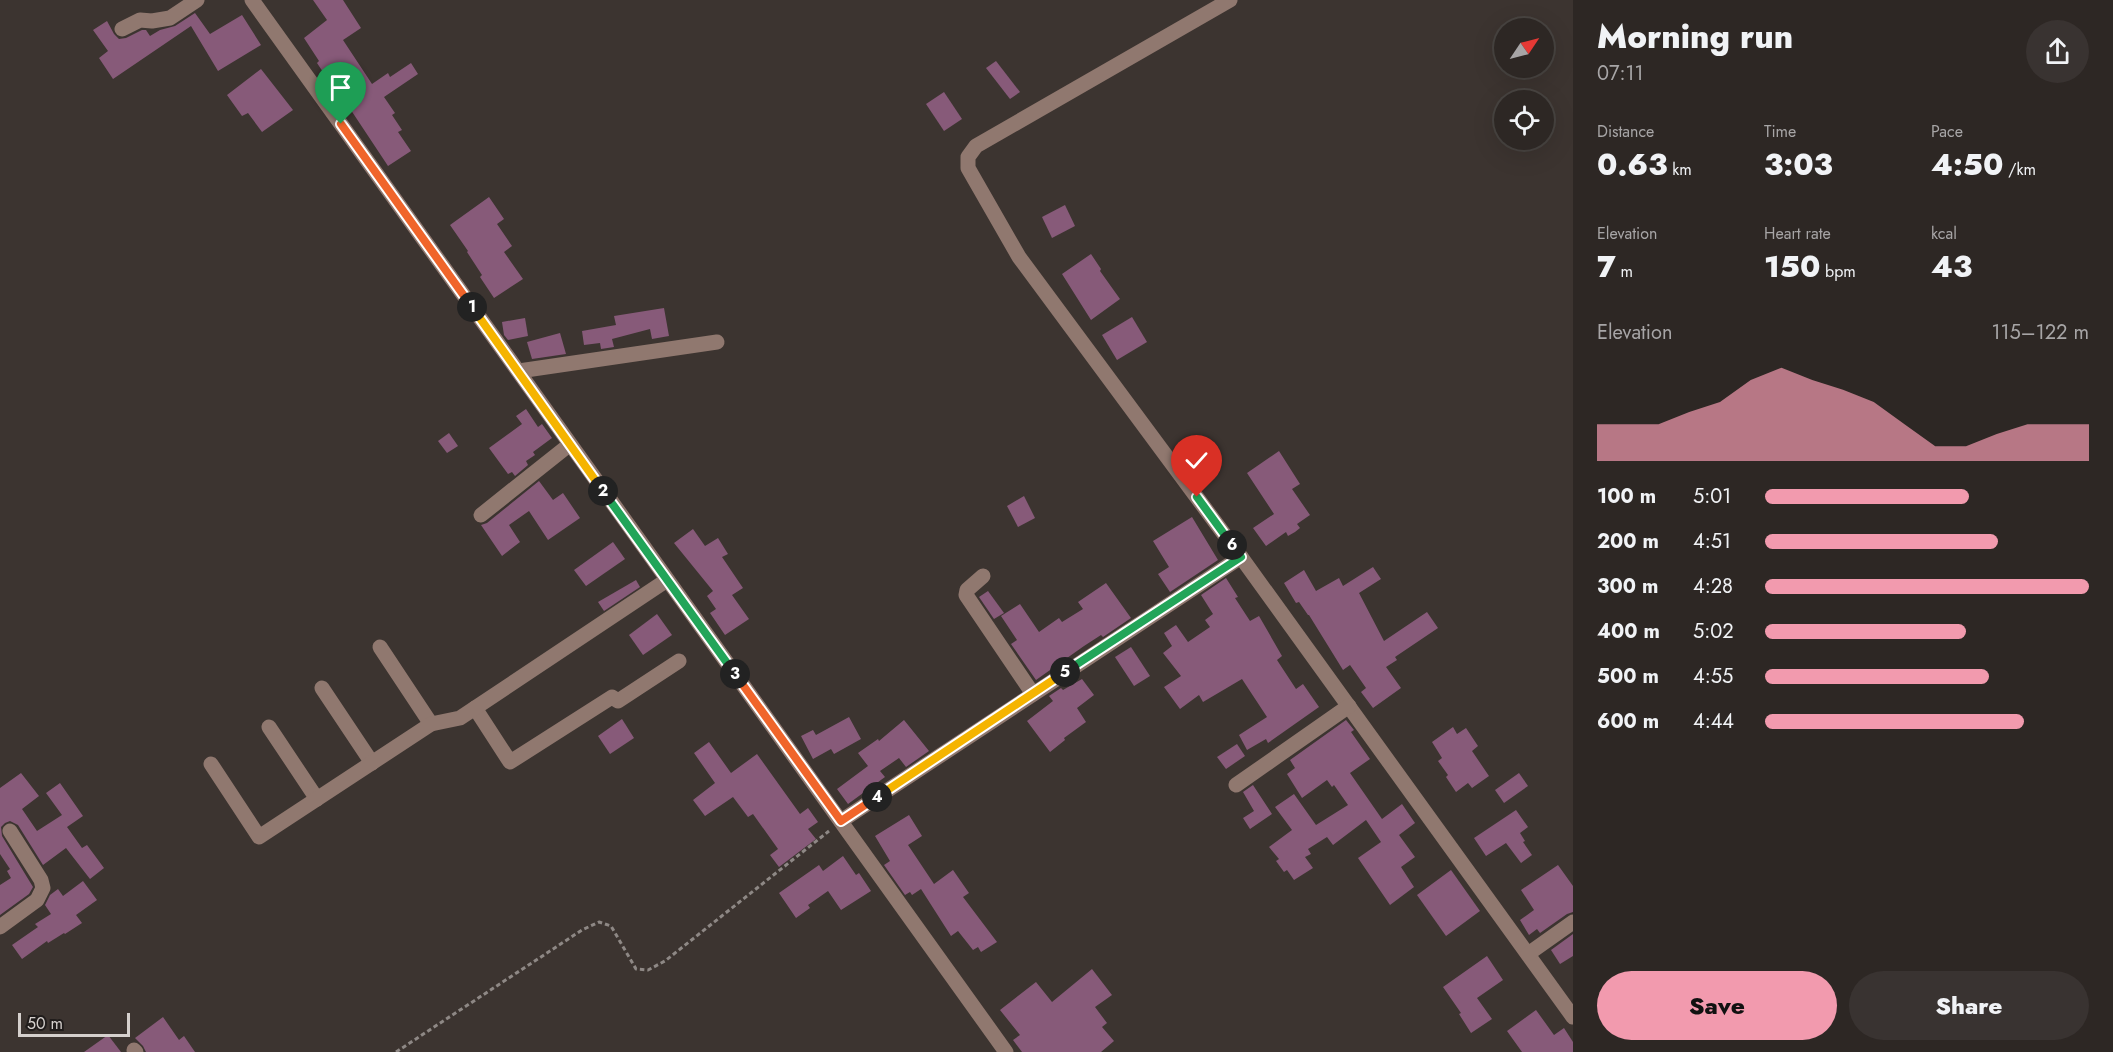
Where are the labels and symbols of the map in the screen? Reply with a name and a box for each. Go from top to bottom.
north arrow [1494,18,1554,78]
pin [315,62,366,124]
pin: 1 [457,292,487,322]
pin [1171,435,1222,497]
pin: 2 [588,476,618,506]
pin: 6 [1217,530,1247,560]
pin: 5 [1050,657,1080,687]
pin: 3 [720,659,750,689]
pin: 4 [862,782,892,812]
scale bar [18,1010,130,1038]

